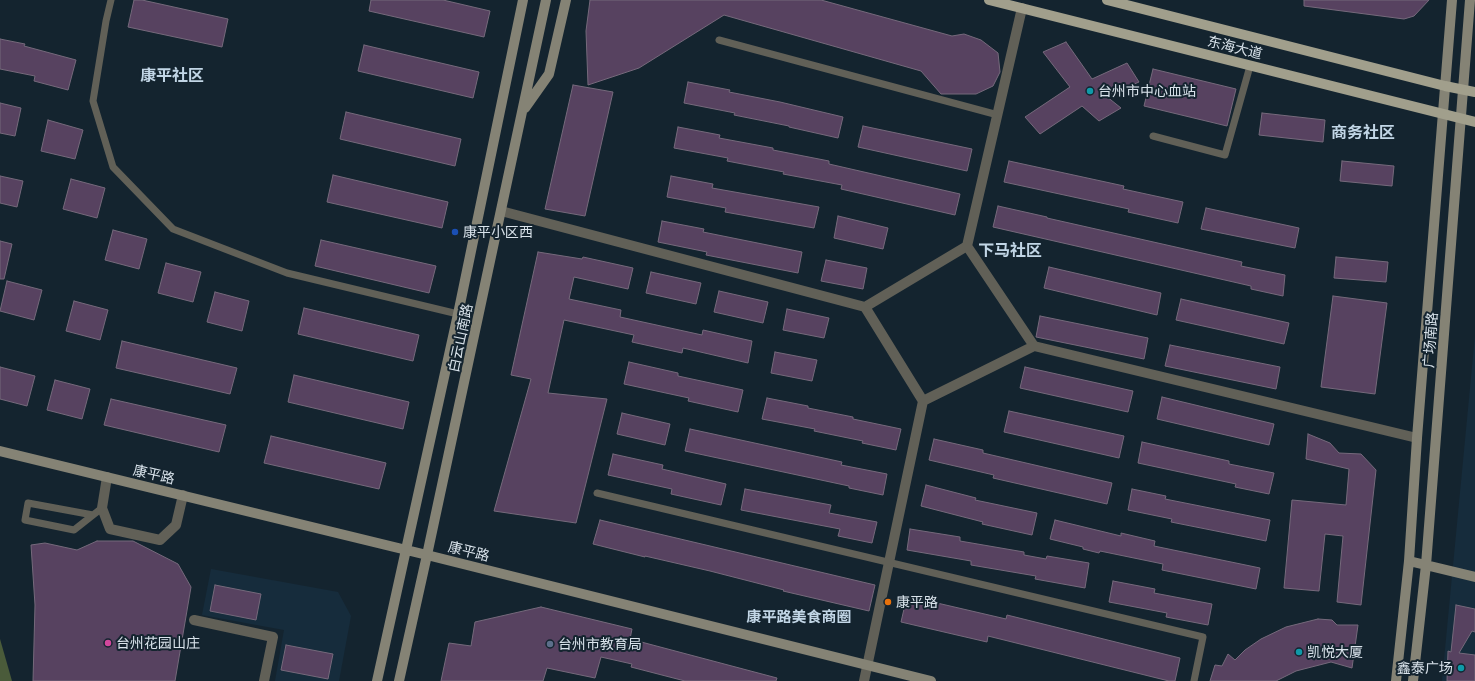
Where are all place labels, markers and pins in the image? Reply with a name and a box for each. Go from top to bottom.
place label: 台州市中心血站 [1098,83,1196,99]
marker: 台州市中心血站 [1085,86,1095,96]
place label: 康平小区西 [463,224,533,240]
marker: 康平小区西 [450,227,460,237]
place label: 康平路 [896,594,938,610]
marker: 康平路 [883,597,893,607]
place label: 台州花园山庄 [116,635,200,651]
place label: 台州市教育局 [558,636,642,652]
marker: 台州花园山庄 [103,638,113,648]
marker: 台州市教育局 [545,639,555,649]
place label: 凯悦大厦 [1307,644,1363,660]
marker: 凯悦大厦 [1294,647,1304,657]
place label: 鑫泰广场 [1397,660,1453,676]
marker: 鑫泰广场 [1456,663,1466,673]

